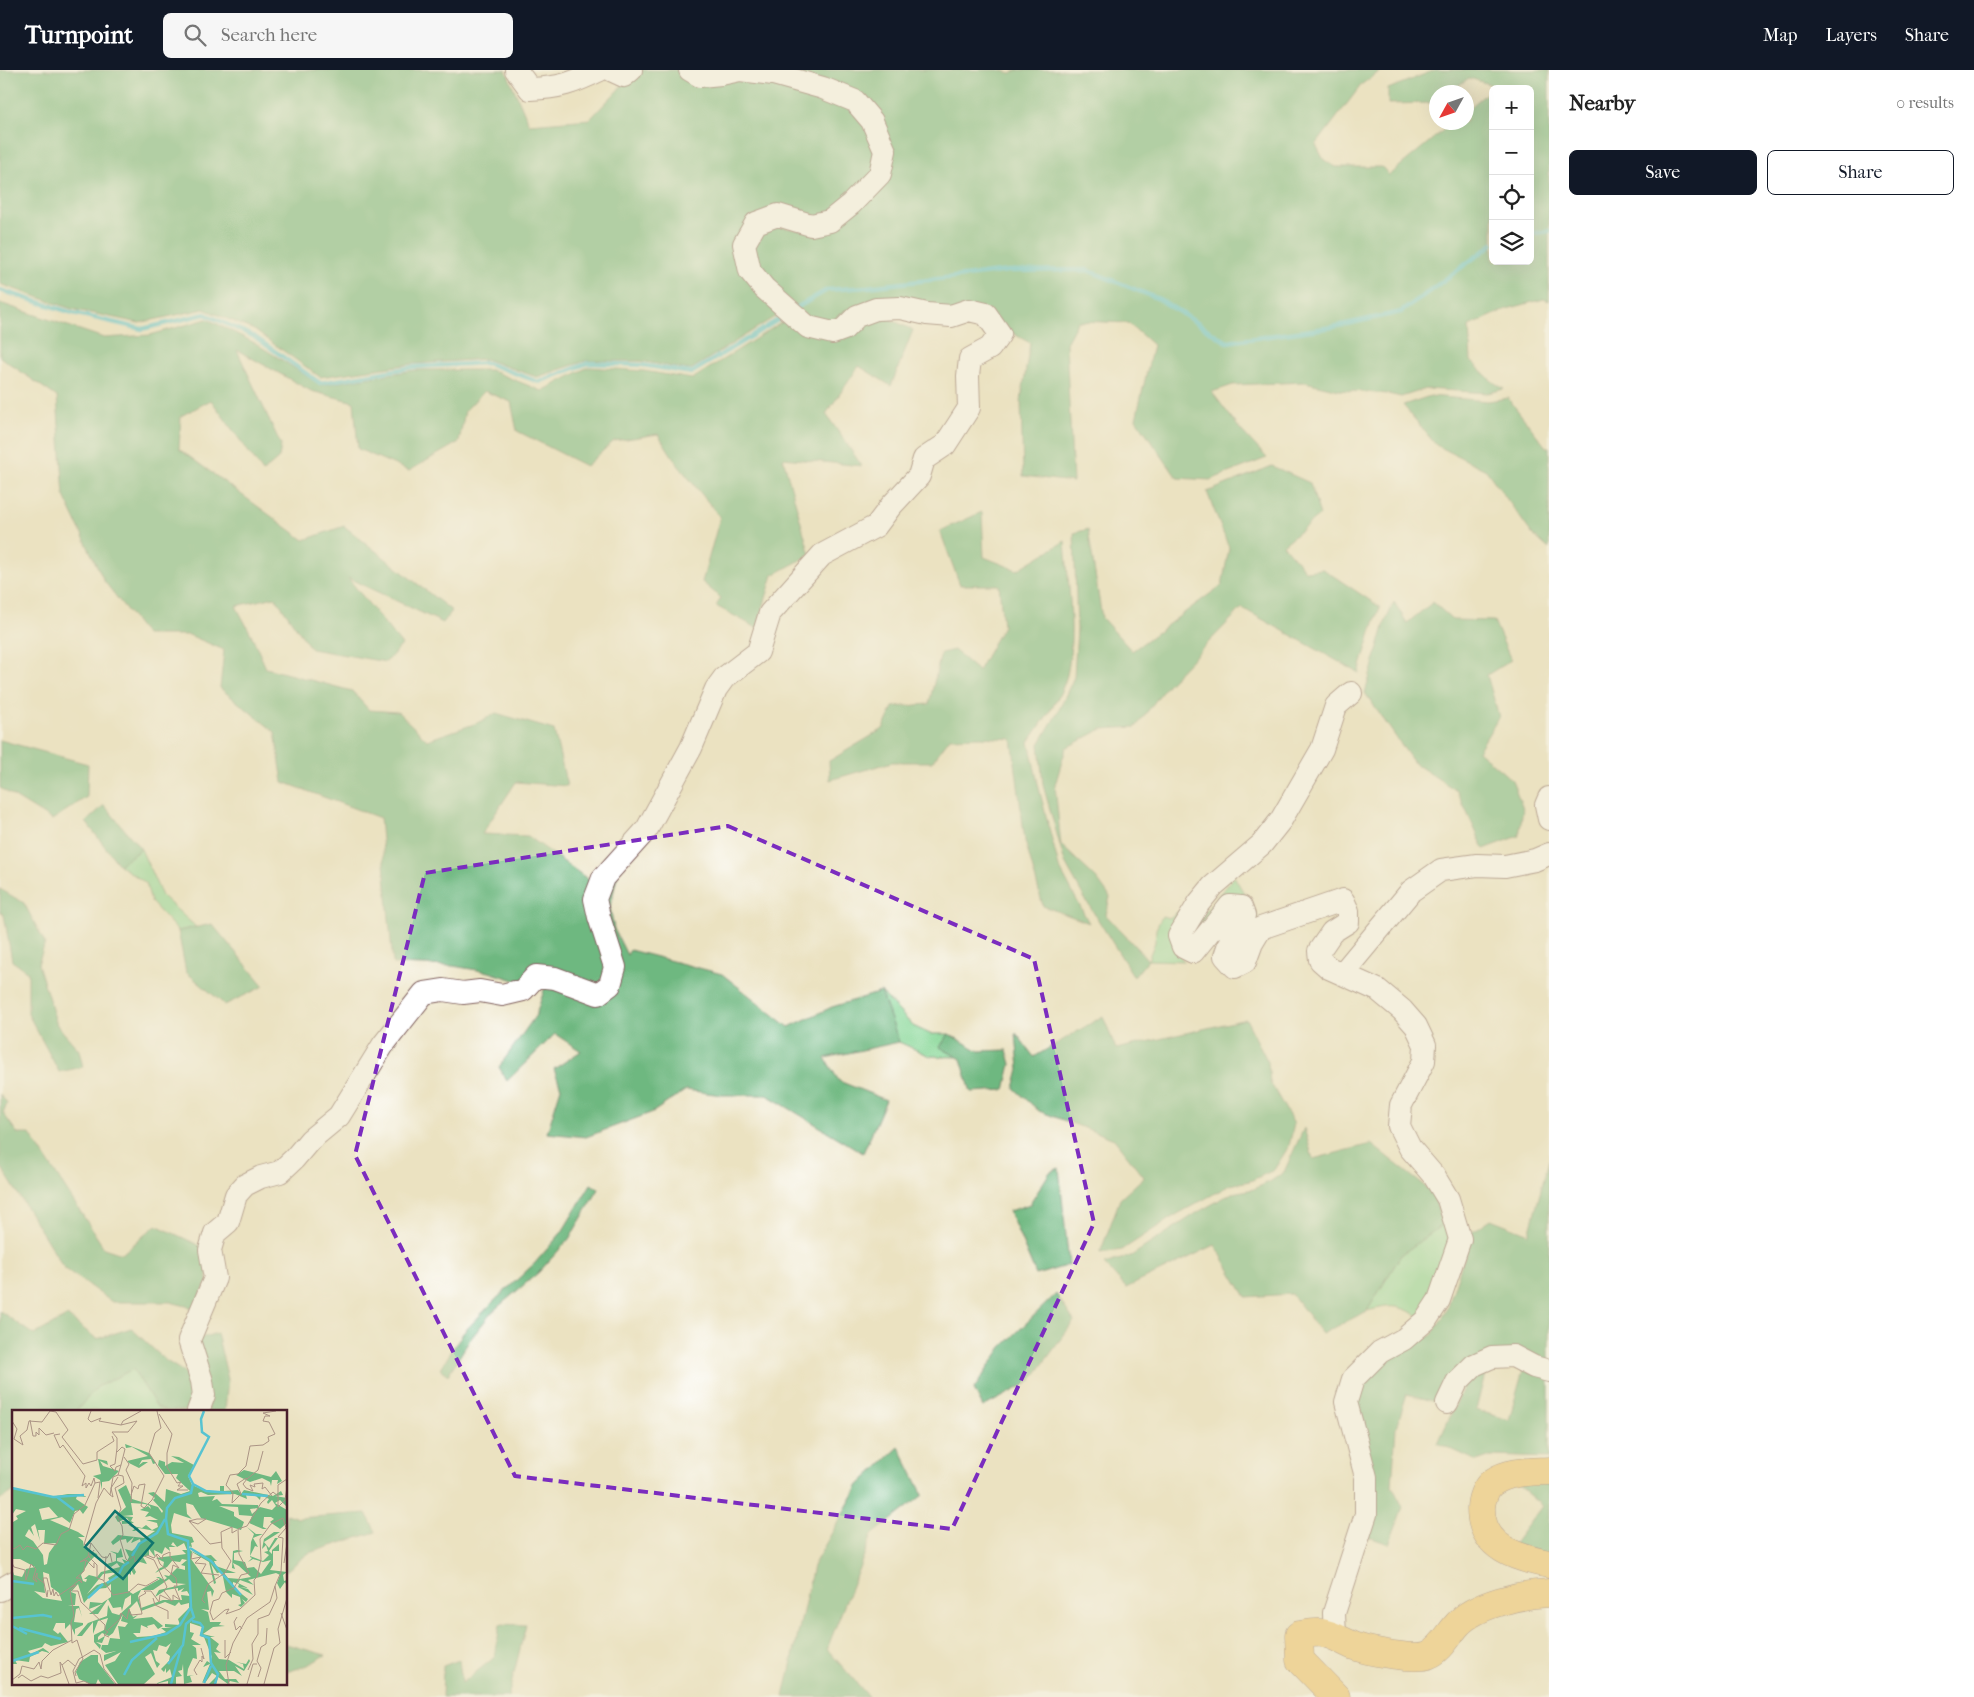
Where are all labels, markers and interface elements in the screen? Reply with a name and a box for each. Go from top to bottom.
search box [163,13,513,58]
text: Turnpoint [25,21,133,49]
icon: search [181,21,209,49]
text: Search here [221,24,317,46]
text: Map [1763,25,1797,46]
text: Layers [1825,25,1877,46]
text: Share [1905,25,1949,46]
north arrow [1429,85,1474,130]
map controls [1489,85,1534,265]
button: + [1489,85,1534,130]
text: Nearby [1569,91,1635,115]
text: 0 results [1896,93,1954,112]
button: − [1489,130,1534,175]
button: Save [1569,150,1757,195]
button: Share [1767,150,1954,195]
button: locate [1489,175,1534,220]
button: layers [1489,220,1534,265]
inset map [12,1410,288,1684]

